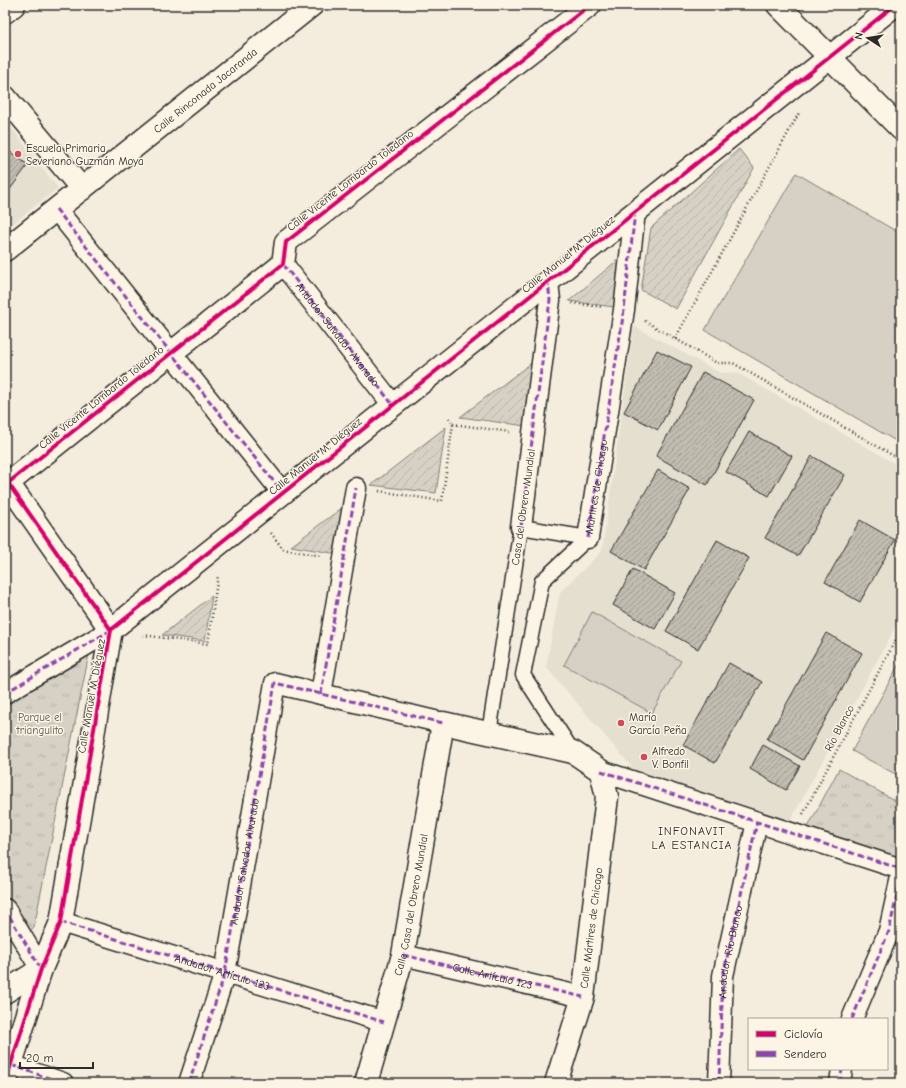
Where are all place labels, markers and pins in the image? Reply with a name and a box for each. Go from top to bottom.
place label: Escuela Primaria Severiano Guzmán Moya [26,142,144,168]
marker: Escuela Primaria Severiano Guzmán Moya [13,149,23,159]
place label: María García Peña [629,711,687,737]
marker: María García Peña [616,718,626,728]
place label: Alfredo V. Bonfil [652,745,689,771]
marker: Alfredo V. Bonfil [639,752,649,762]

